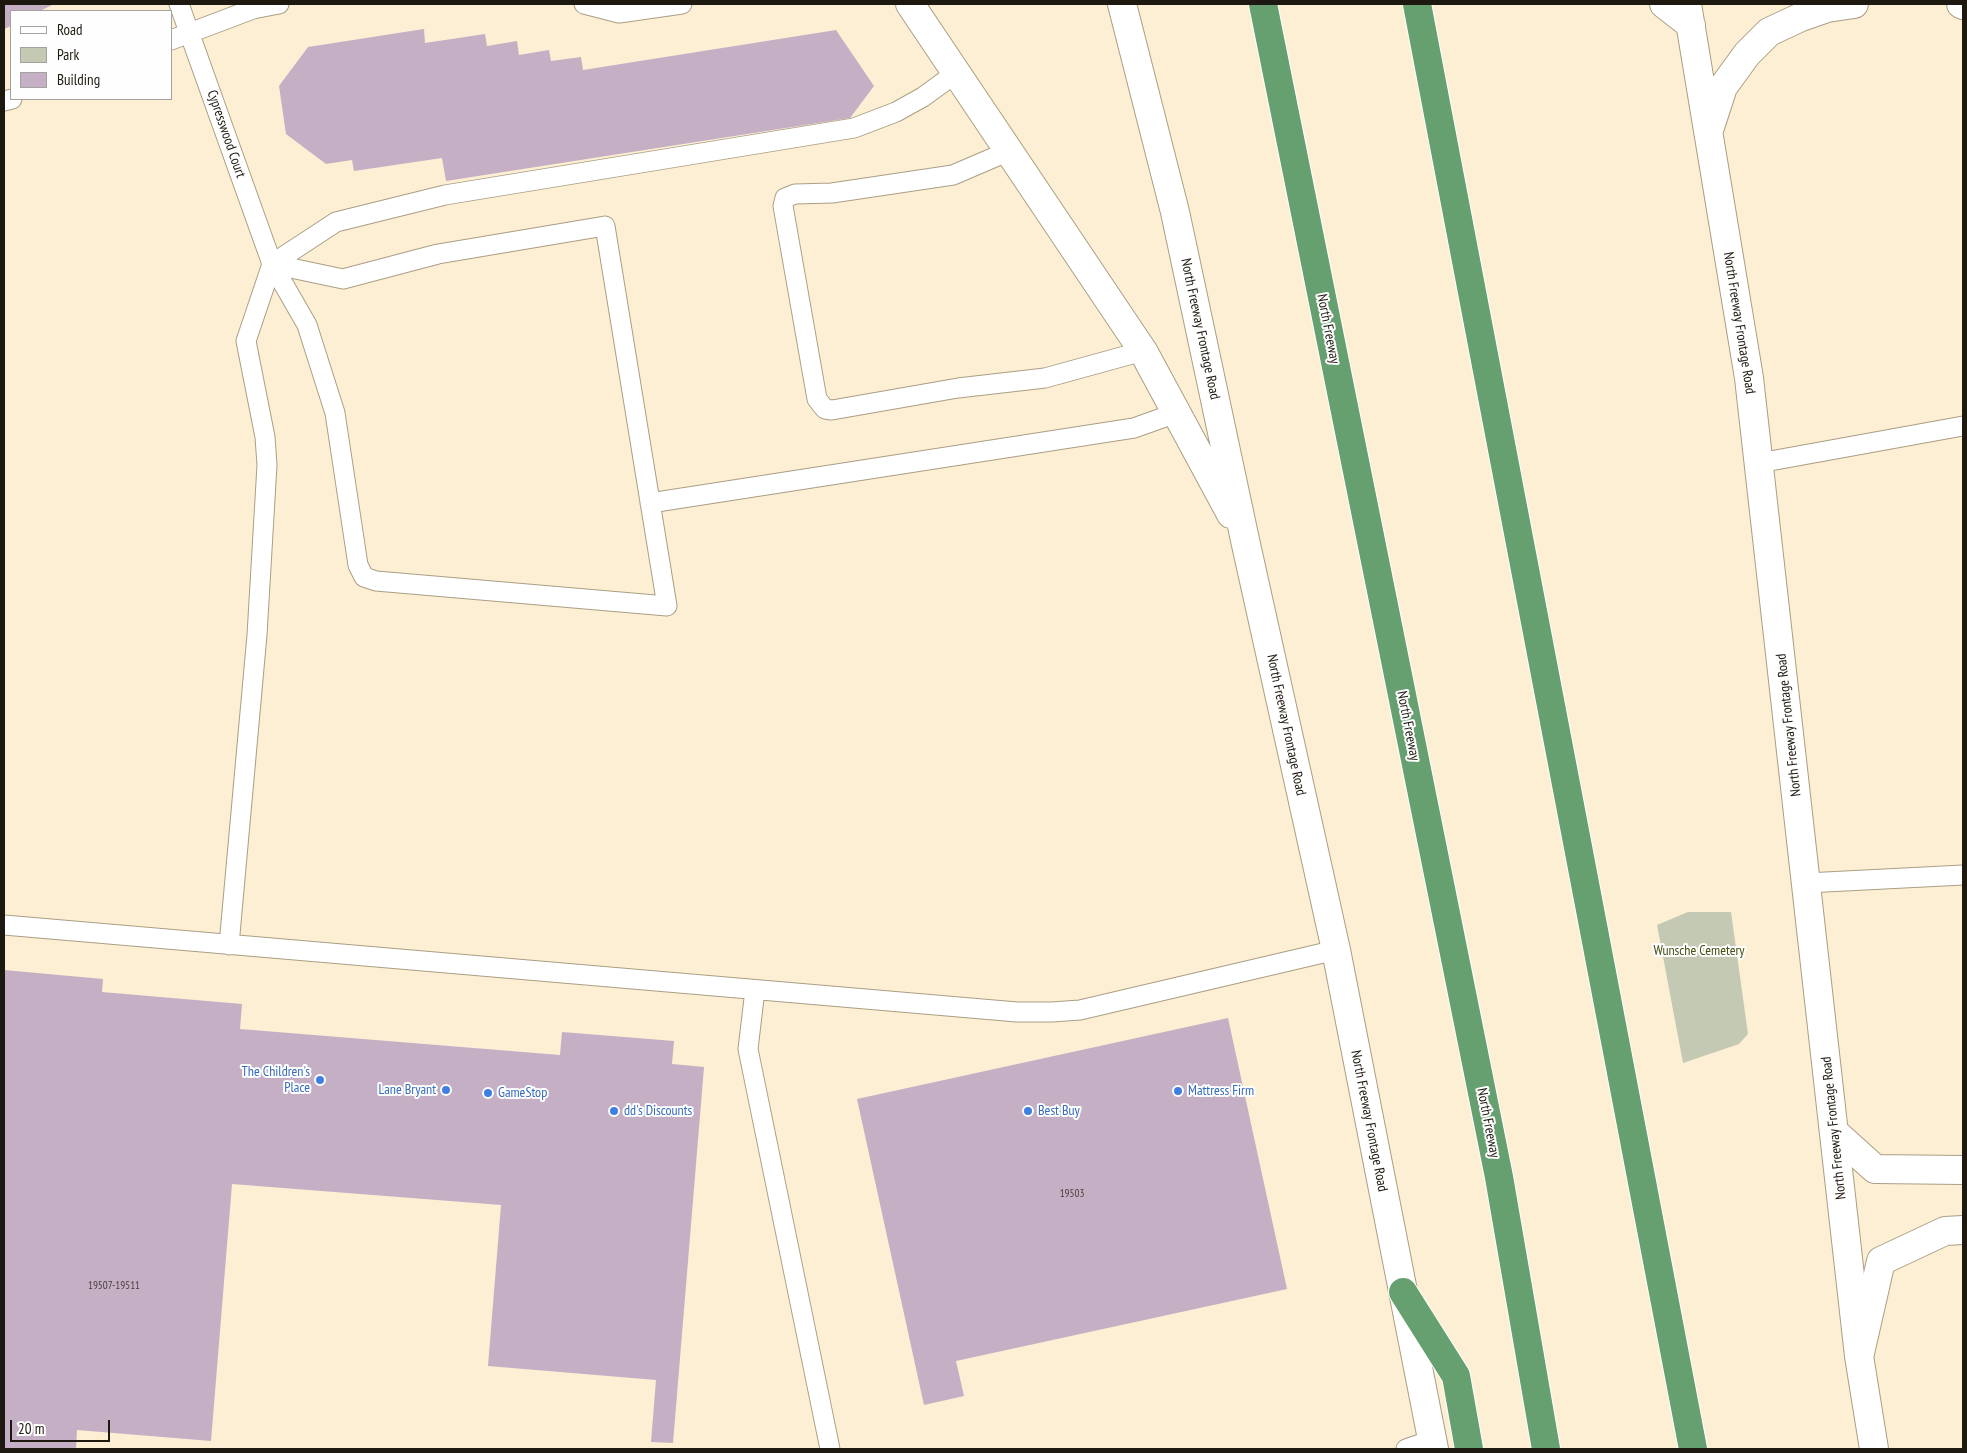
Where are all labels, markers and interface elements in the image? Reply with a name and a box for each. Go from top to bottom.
legend [10,10,172,100]
text: Road [57,20,83,39]
text: Park [57,45,79,64]
text: Building [57,70,100,89]
street label: Cypresswood Court [203,88,249,180]
street label: North Freeway Frontage Road [1719,251,1759,395]
street label: North Freeway Frontage Road [1177,257,1223,401]
street label: North Freeway [1313,293,1343,365]
street label: North Freeway Frontage Road [1263,653,1309,797]
street label: North Freeway Frontage Road [1773,653,1805,797]
street label: North Freeway [1393,690,1423,762]
park label: Wunsche Cemetery [1653,943,1745,959]
street label: North Freeway Frontage Road [1347,1049,1391,1193]
street label: North Freeway Frontage Road [1818,1056,1850,1200]
place label: The Children's Place [242,1064,310,1096]
marker: The Children's Place [314,1074,326,1086]
place label: Lane Bryant [379,1082,436,1098]
place label: Mattress Firm [1188,1083,1254,1099]
marker: Lane Bryant [440,1084,452,1096]
place label: GameStop [498,1085,547,1101]
marker: Mattress Firm [1172,1085,1184,1097]
marker: GameStop [482,1087,494,1099]
street label: North Freeway [1473,1087,1503,1159]
place label: dd's Discounts [624,1103,692,1119]
place label: Best Buy [1038,1103,1080,1119]
marker: dd's Discounts [608,1105,620,1117]
marker: Best Buy [1022,1105,1034,1117]
house number: 19503 [1060,1187,1084,1201]
house number: 19507-19511 [88,1279,140,1293]
scale bar [12,1410,112,1442]
text: 20 m [18,1419,44,1438]

